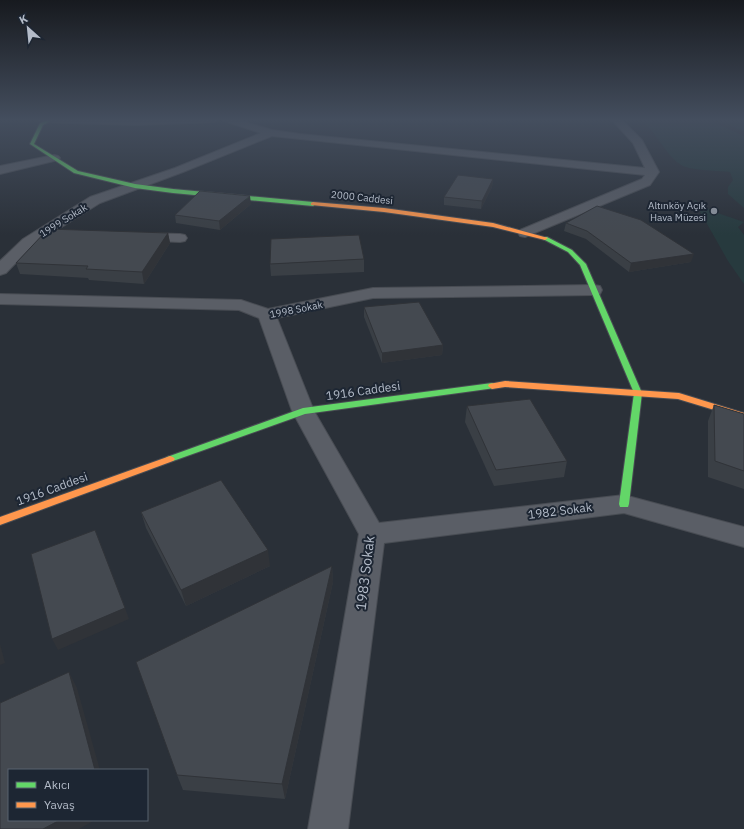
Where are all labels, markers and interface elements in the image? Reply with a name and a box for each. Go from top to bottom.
north arrow [8,8,48,48]
text: K [17,11,30,27]
street label: 2000 Caddesi [330,188,394,207]
place label: Altınköy Açık Hava Müzesi [648,199,707,224]
street label: 1999 Sokak [37,200,90,240]
marker: Altınköy Açık Hava Müzesi [709,206,719,216]
street label: 1998 Sokak [269,298,324,321]
street label: 1916 Caddesi [325,378,401,403]
street label: 1916 Caddesi [14,469,90,508]
street label: 1982 Sokak [527,499,593,522]
street label: 1983 Sokak [351,534,379,611]
legend [8,769,148,821]
text: Akıcı [44,777,70,792]
text: Yavaş [44,797,75,812]

